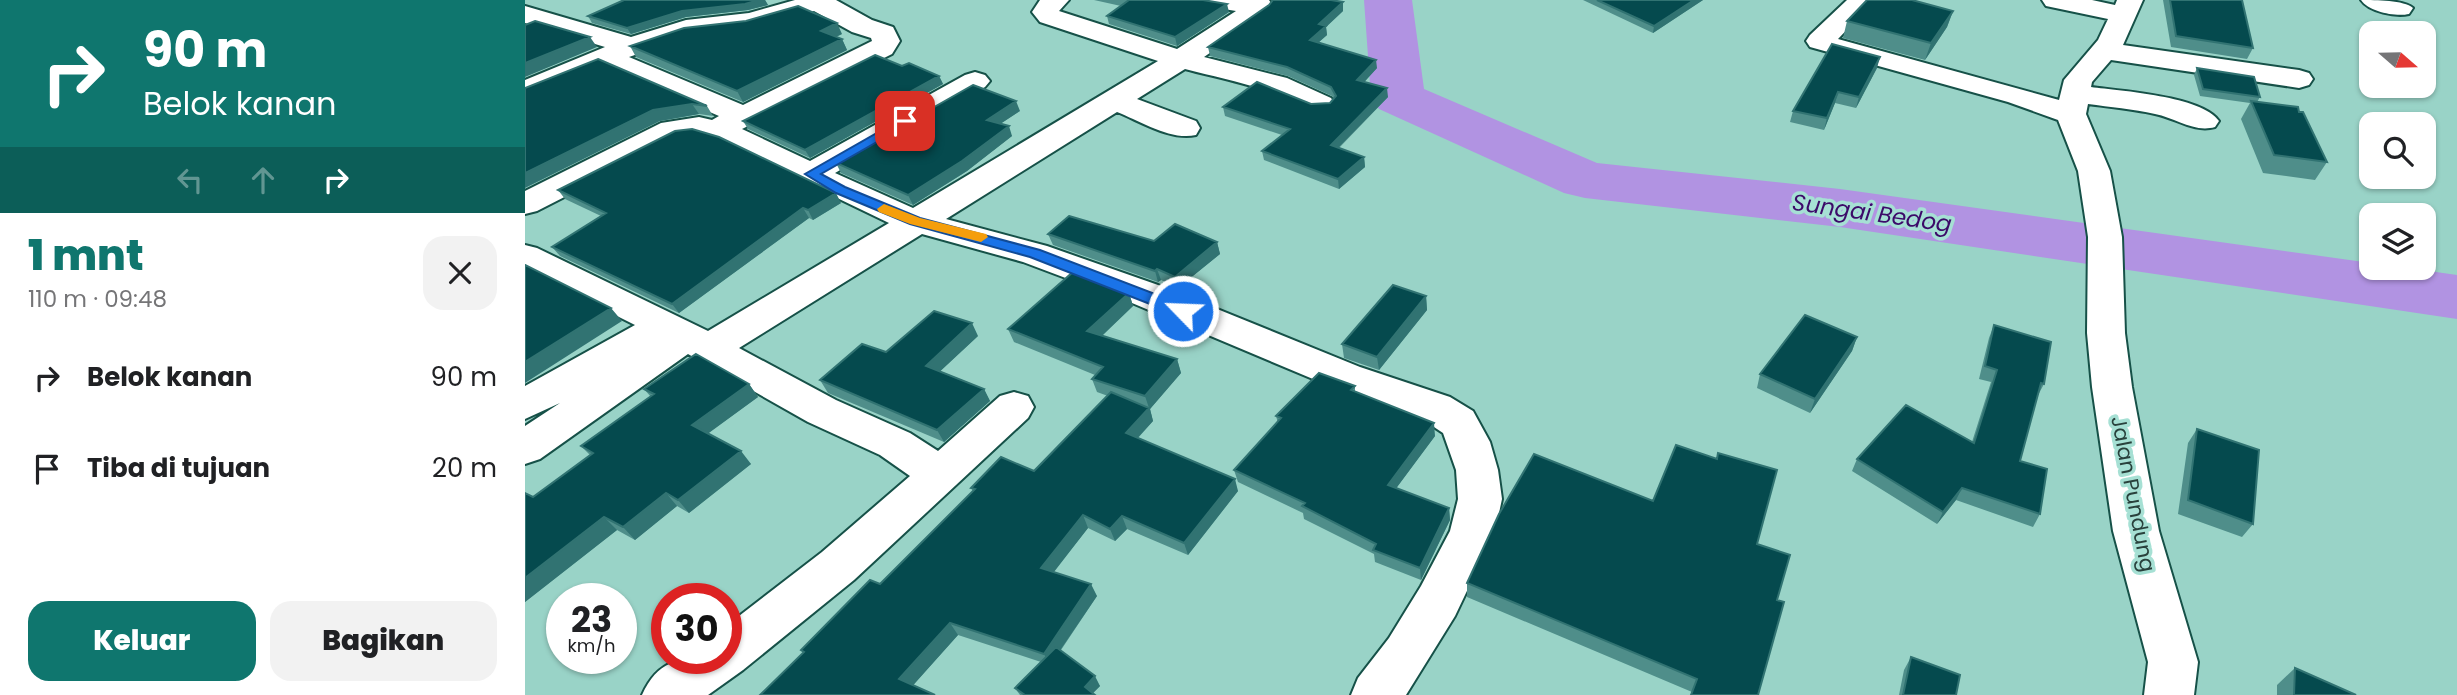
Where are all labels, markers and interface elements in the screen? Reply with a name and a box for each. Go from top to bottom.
text: 90 m [143,16,267,84]
north arrow [2359,21,2436,98]
map controls [2359,21,2436,280]
icon: right [28,28,119,119]
text: Belok kanan [143,81,337,126]
pin [875,91,935,151]
icon: arrive [886,102,924,140]
button: search [2359,112,2436,189]
icon: left [171,161,209,199]
icon: ahead [244,161,282,199]
icon: right [317,161,355,199]
water label: Sungai Bedog [1790,186,1954,240]
button: layers [2359,203,2436,280]
text: 1 mnt [28,226,144,285]
button: close [423,236,497,310]
position arrow [1146,274,1220,348]
text: 110 m · 09:48 [28,283,167,315]
icon: right [28,359,66,397]
text: Belok kanan [87,359,252,395]
text: 90 m [431,359,497,395]
street label: Jalan Pundung [2104,414,2163,574]
icon: arrive [28,450,66,488]
text: Tiba di tujuan [87,450,270,486]
text: 20 m [432,450,497,486]
speed limit sign: 30 [651,583,742,674]
text: 23 [571,595,612,644]
button: Keluar [28,601,256,681]
button: Bagikan [270,601,497,681]
text: km/h [568,633,615,658]

